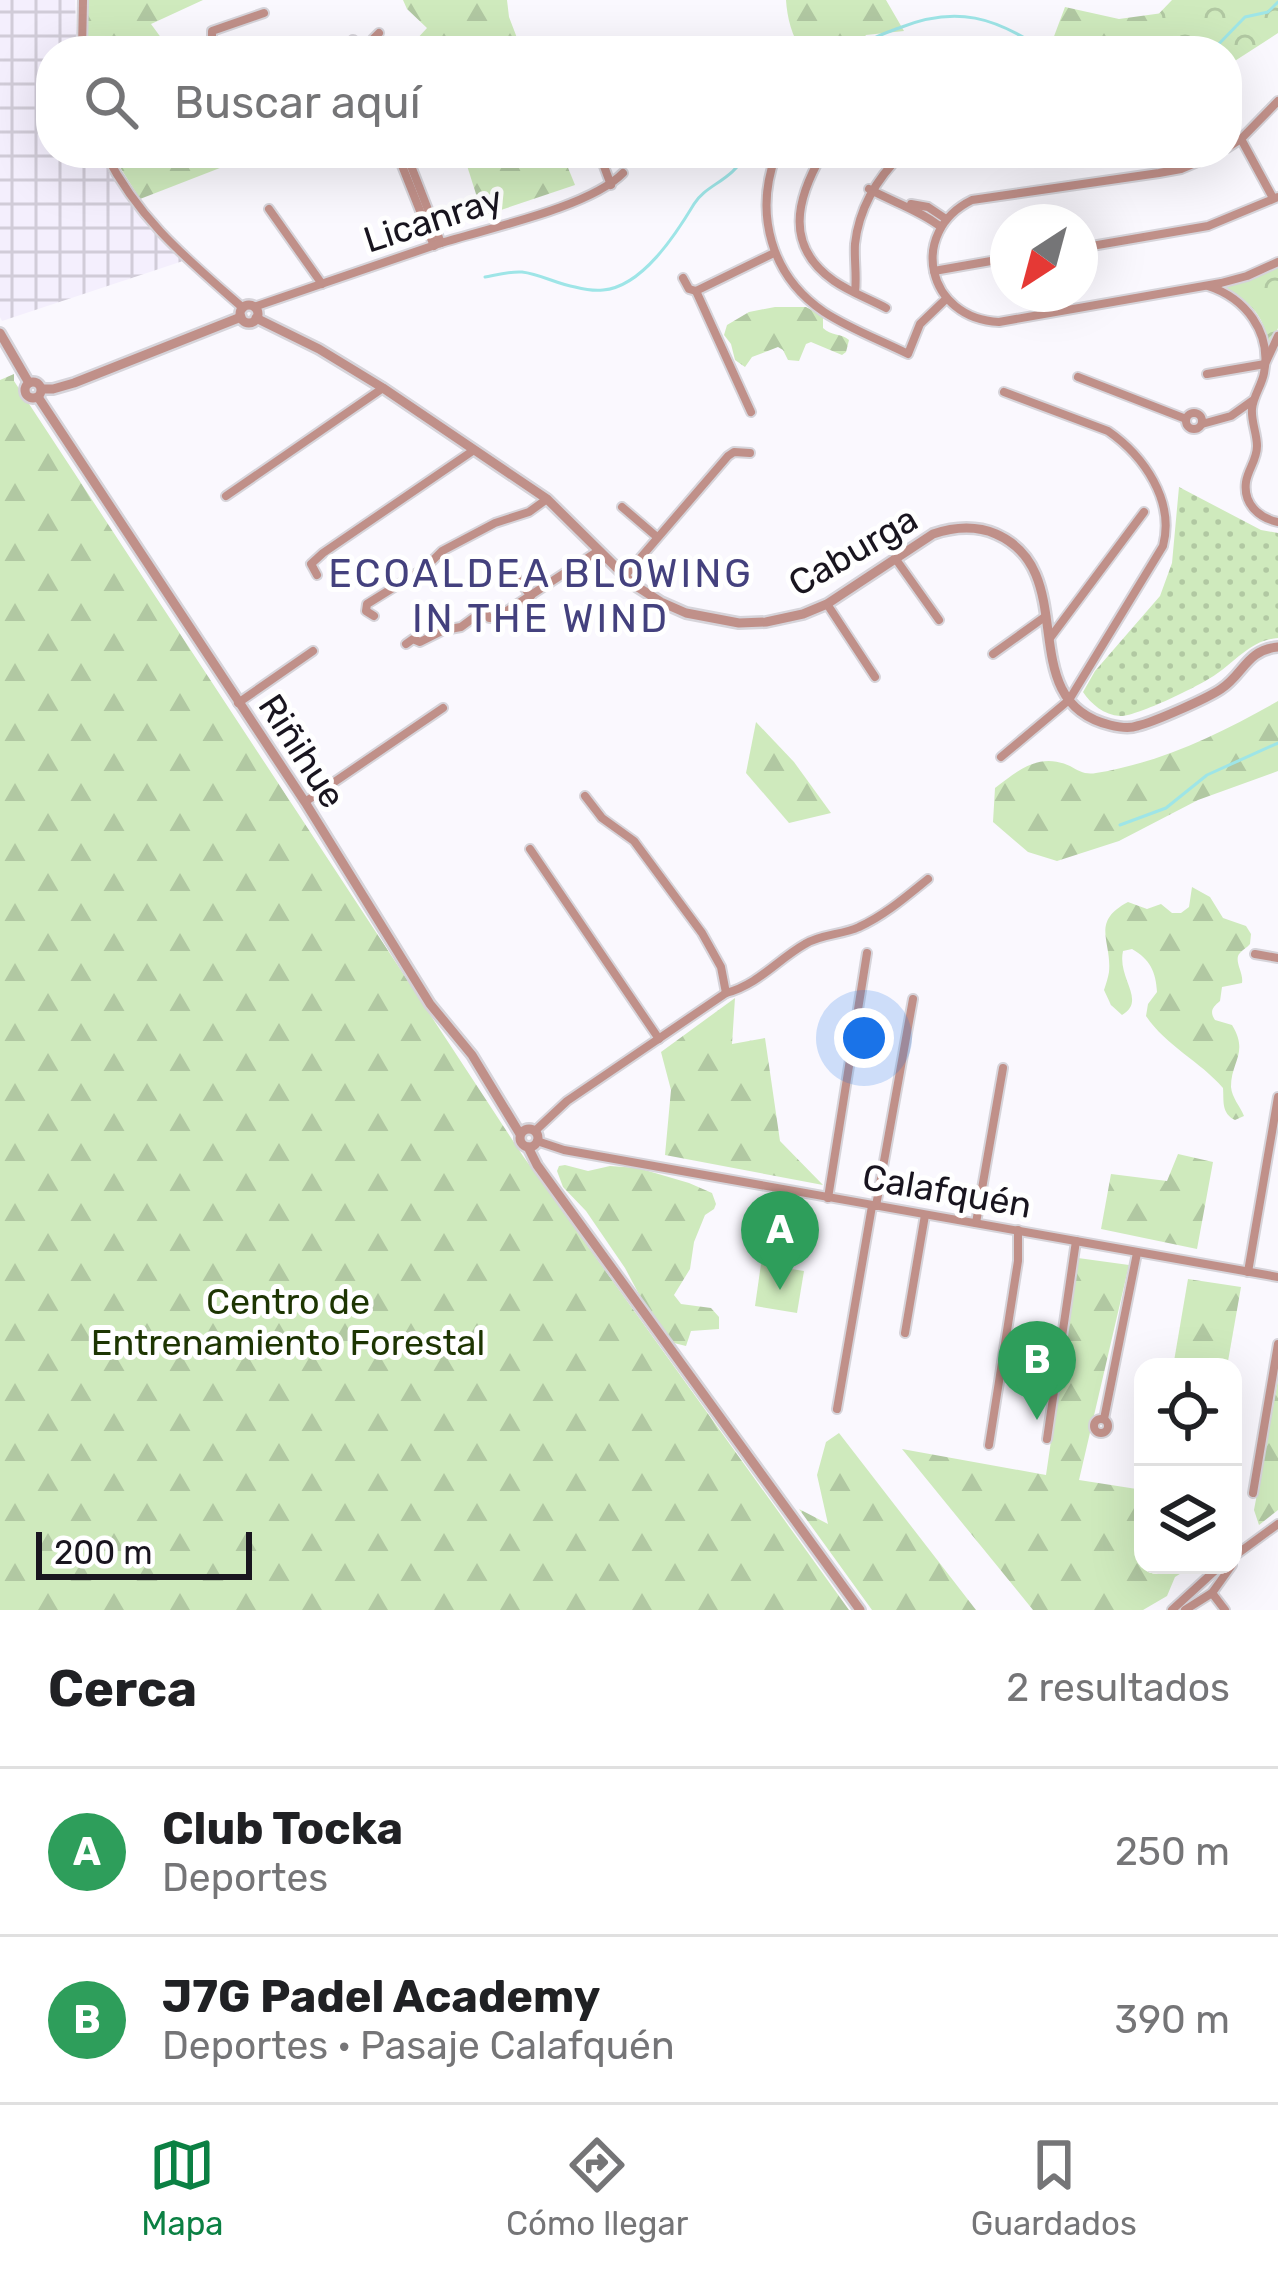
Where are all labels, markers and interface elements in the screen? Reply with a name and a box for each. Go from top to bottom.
search box [36,36,1242,168]
icon: search [78,69,144,135]
text: Buscar aquí [174,76,421,129]
street label: Licanray [358,176,508,262]
north arrow [990,204,1098,312]
street label: Caburga [781,497,925,605]
district label: ECOALDEA BLOWING IN THE WIND [328,551,754,642]
street label: Riñihue [249,686,355,816]
your location [834,1008,894,1068]
street label: Calafquén [859,1155,1035,1227]
pin: A [741,1191,819,1290]
park label: Centro de Entrenamiento Forestal [91,1280,485,1364]
pin: B [998,1321,1076,1420]
map controls [1134,1358,1242,1574]
button: locate [1134,1358,1242,1466]
button: layers [1134,1466,1242,1574]
scale bar [36,1526,252,1579]
text: 200 m [54,1533,153,1572]
text: Cerca [48,1658,197,1719]
text: 2 resultados [1006,1665,1230,1711]
text: Club Tocka [162,1802,403,1855]
text: A [73,1829,101,1875]
text: 250 m [1115,1829,1230,1875]
text: Deportes [162,1855,328,1901]
text: J7G Padel Academy [162,1970,600,2023]
text: B [73,1997,101,2043]
text: 390 m [1114,1997,1230,2043]
text: Deportes · Pasaje Calafquén [162,2023,675,2069]
tab: Mapa [141,2132,224,2243]
tab: Cómo llegar [506,2132,688,2243]
tab: Guardados [971,2132,1137,2243]

